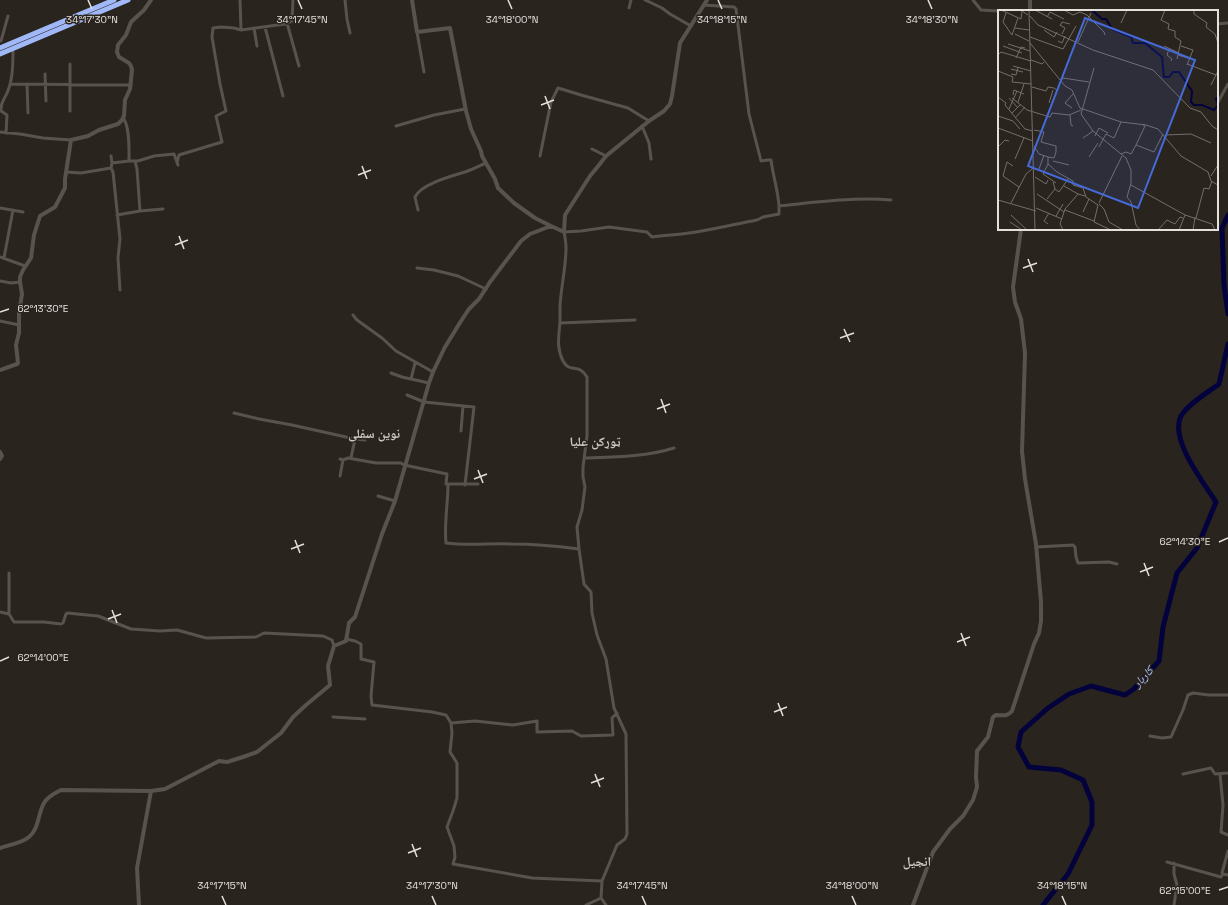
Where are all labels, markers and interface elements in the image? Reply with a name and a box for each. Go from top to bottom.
inset map [998,10,1218,230]
text: 34°17'30"N [66,13,118,26]
text: 34°17'45"N [276,13,328,26]
text: 34°18'00"N [486,13,538,26]
text: 34°18'15"N [697,13,747,26]
text: 34°18'30"N [906,13,958,26]
text: 62°13'30"E [18,302,69,315]
district label: نوین سفلى [348,425,400,442]
district label: ټوړکن علیا [570,433,621,450]
text: 62°14'30"E [1160,535,1211,548]
text: 62°14'00"E [17,651,69,664]
water label: کاربار [1128,661,1158,692]
district label: انجيل [903,853,931,870]
text: 34°17'15"N [197,879,247,892]
text: 34°17'30"N [406,879,458,892]
text: 34°17'45"N [616,879,668,892]
text: 34°18'00"N [826,879,878,892]
text: 34°18'15"N [1037,879,1087,892]
text: 62°15'00"E [1159,884,1211,897]

